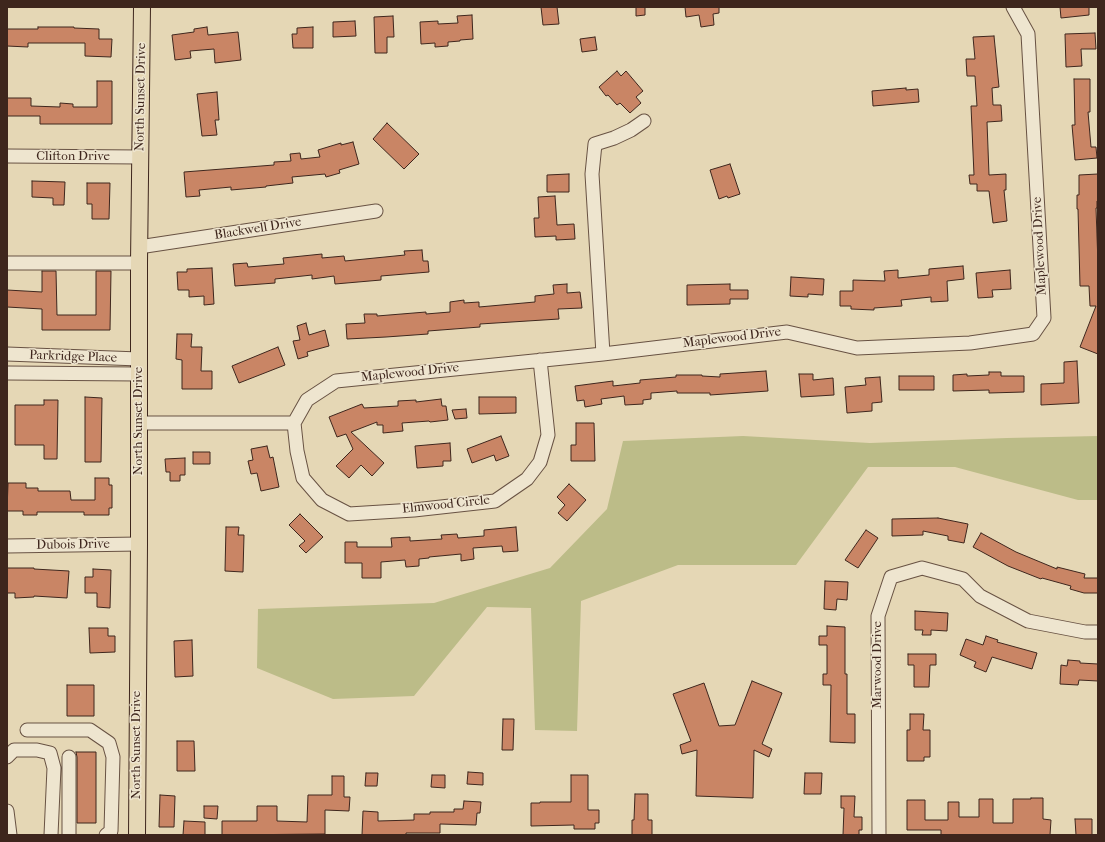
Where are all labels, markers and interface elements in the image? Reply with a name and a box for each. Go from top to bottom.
street label: North Sunset Drive [132,43,150,151]
street label: Clifton Drive [36,149,110,165]
street label: Maplewood Drive [1030,196,1050,296]
street label: Blackwell Drive [213,214,303,244]
street label: Maplewood Drive [682,324,782,352]
street label: Parkridge Place [29,348,117,366]
street label: Maplewood Drive [360,360,460,386]
street label: North Sunset Drive [131,367,147,475]
street label: Elmwood Circle [401,493,491,517]
street label: Dubois Drive [36,537,110,553]
street label: Marwood Drive [870,621,886,709]
street label: North Sunset Drive [129,691,145,799]

